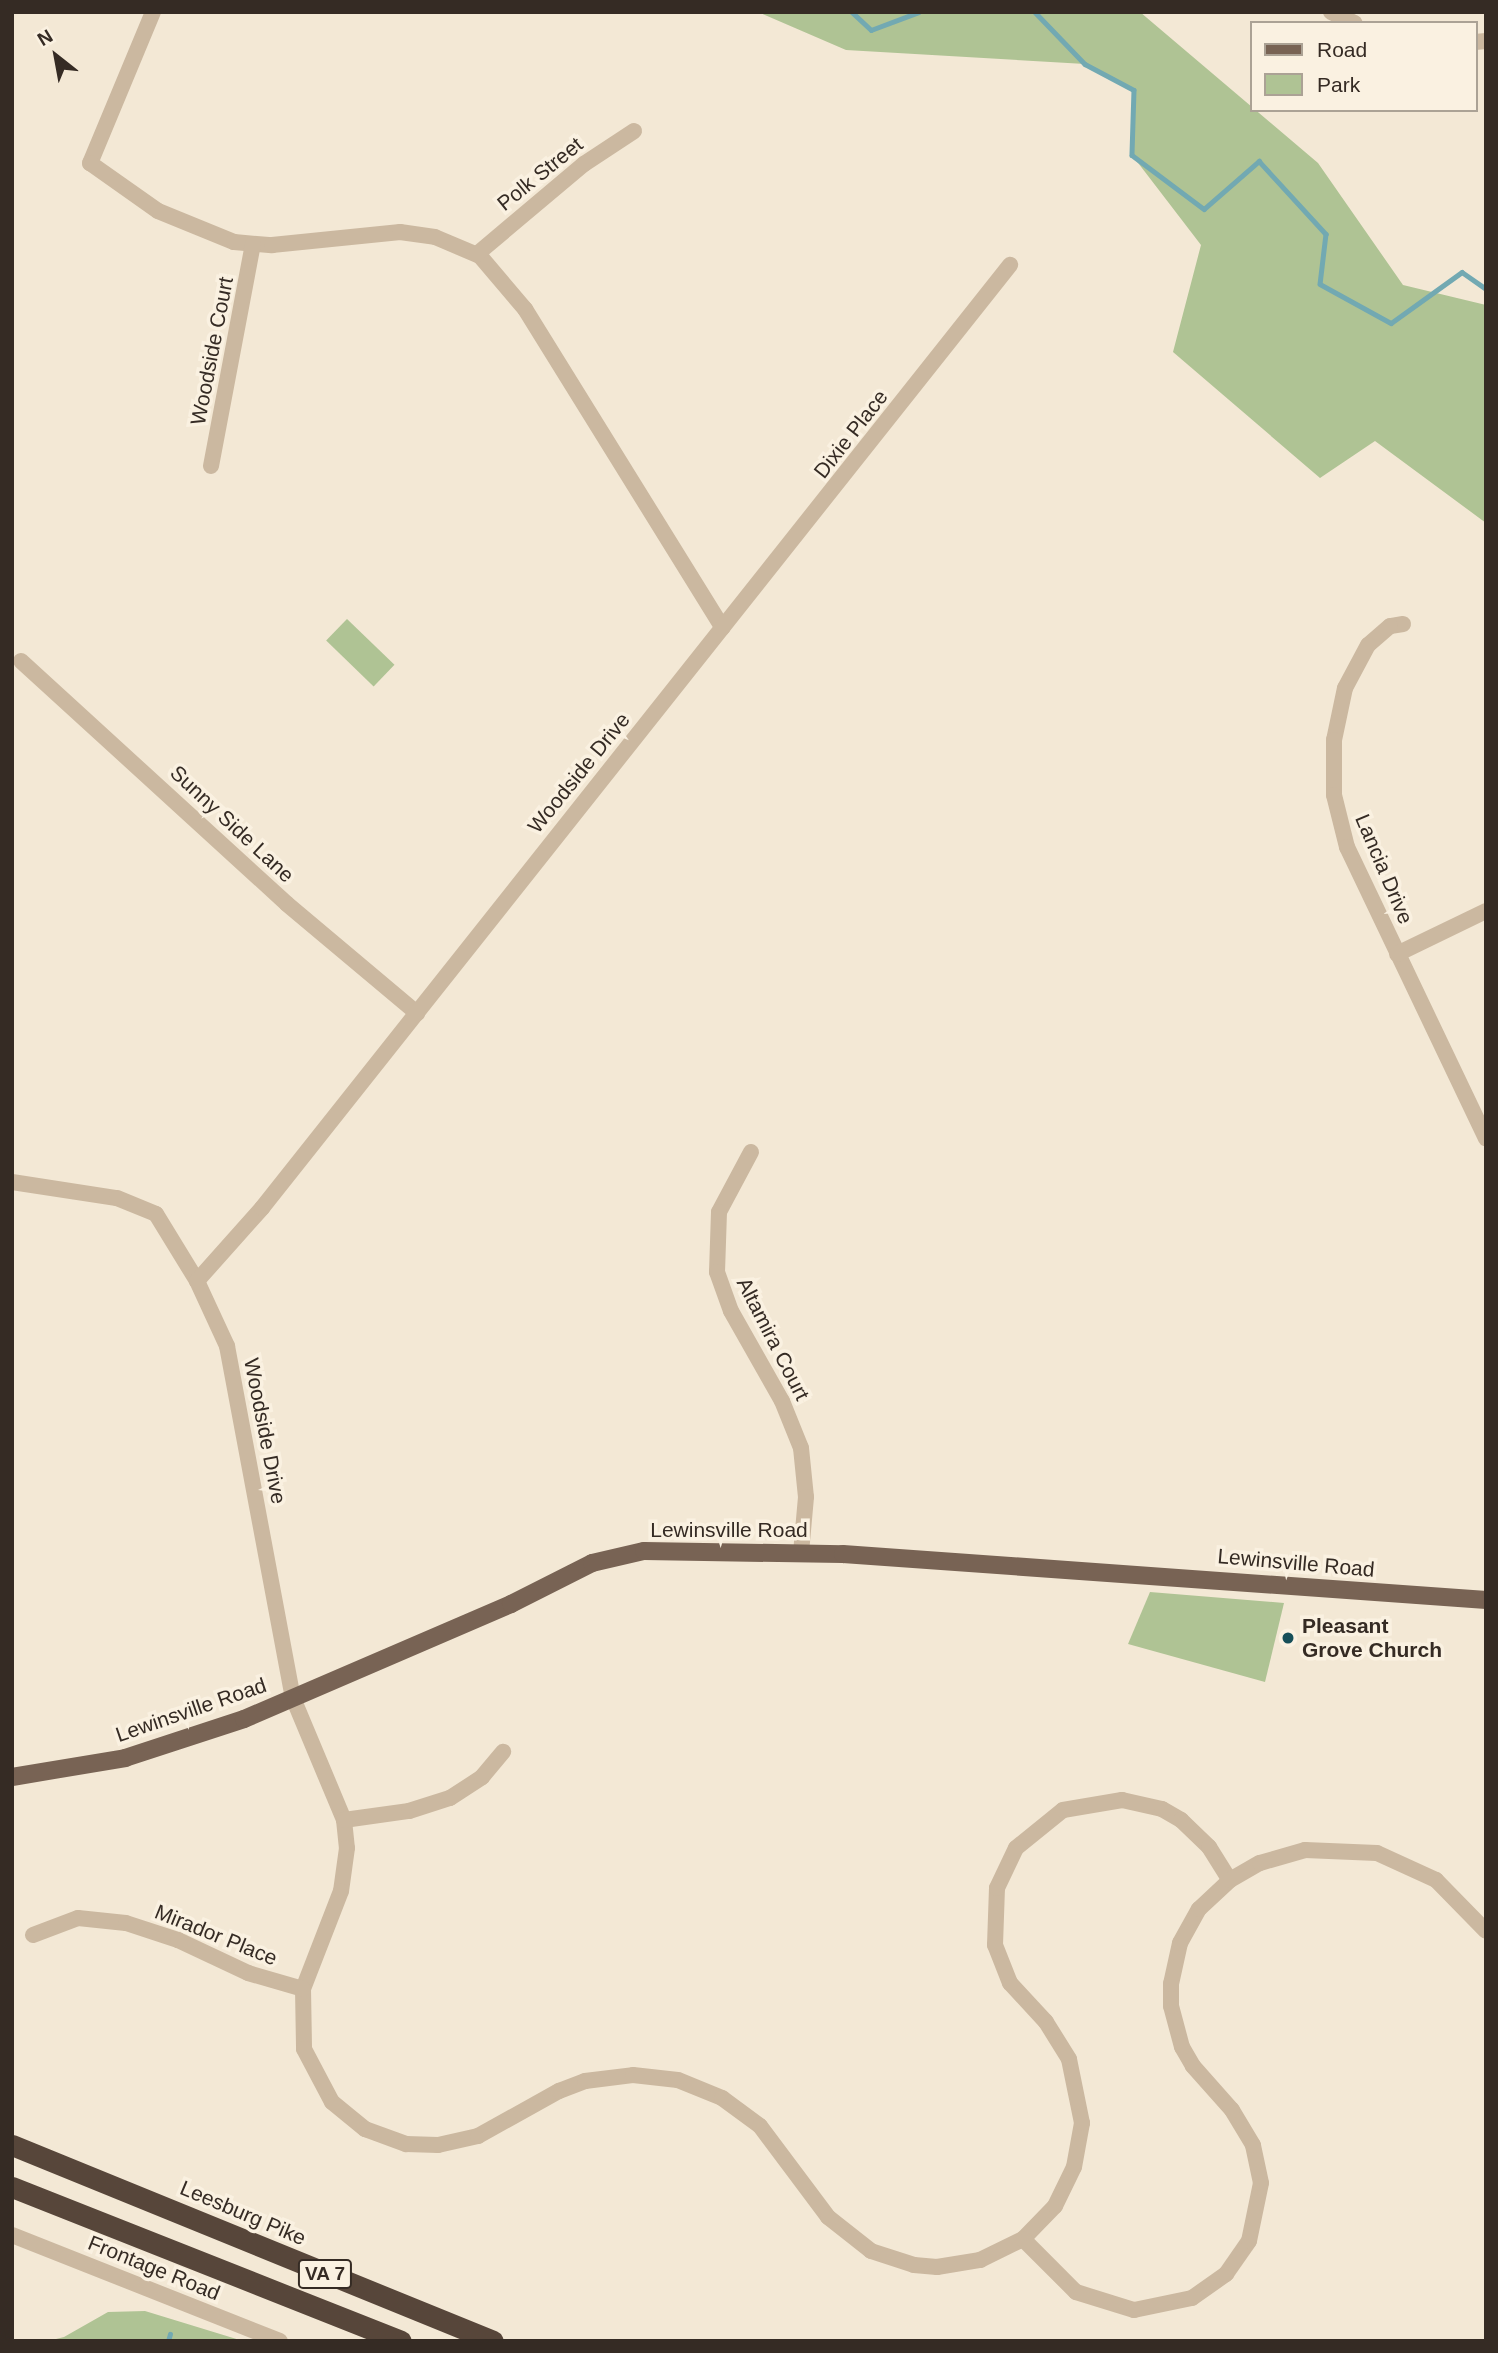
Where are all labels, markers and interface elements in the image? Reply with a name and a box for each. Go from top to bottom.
north arrow [21,21,91,91]
legend [1250,21,1477,112]
text: N [34,25,56,50]
text: Road [1317,38,1367,61]
text: Park [1317,73,1360,96]
street label: Polk Street [492,132,588,216]
street label: Woodside Court [185,275,239,427]
street label: Dixie Place [809,385,893,483]
street label: Woodside Drive [523,708,635,838]
street label: Sunny Side Lane [165,760,299,888]
street label: Lancia Drive [1350,810,1418,928]
street label: Altamira Court [731,1273,815,1405]
street label: Woodside Drive [239,1356,291,1506]
street label: Lewinsville Road [650,1517,808,1543]
street label: Lewinsville Road [1216,1544,1376,1582]
place label: Pleasant Grove Church [1302,1613,1442,1663]
marker: Pleasant Grove Church [1280,1630,1296,1646]
street label: Lewinsville Road [112,1672,270,1748]
street label: Mirador Place [151,1899,281,1971]
street label: Leesburg Pike [176,2175,310,2251]
street label: Frontage Road [84,2230,224,2306]
road number: VA 7 [297,2258,353,2290]

